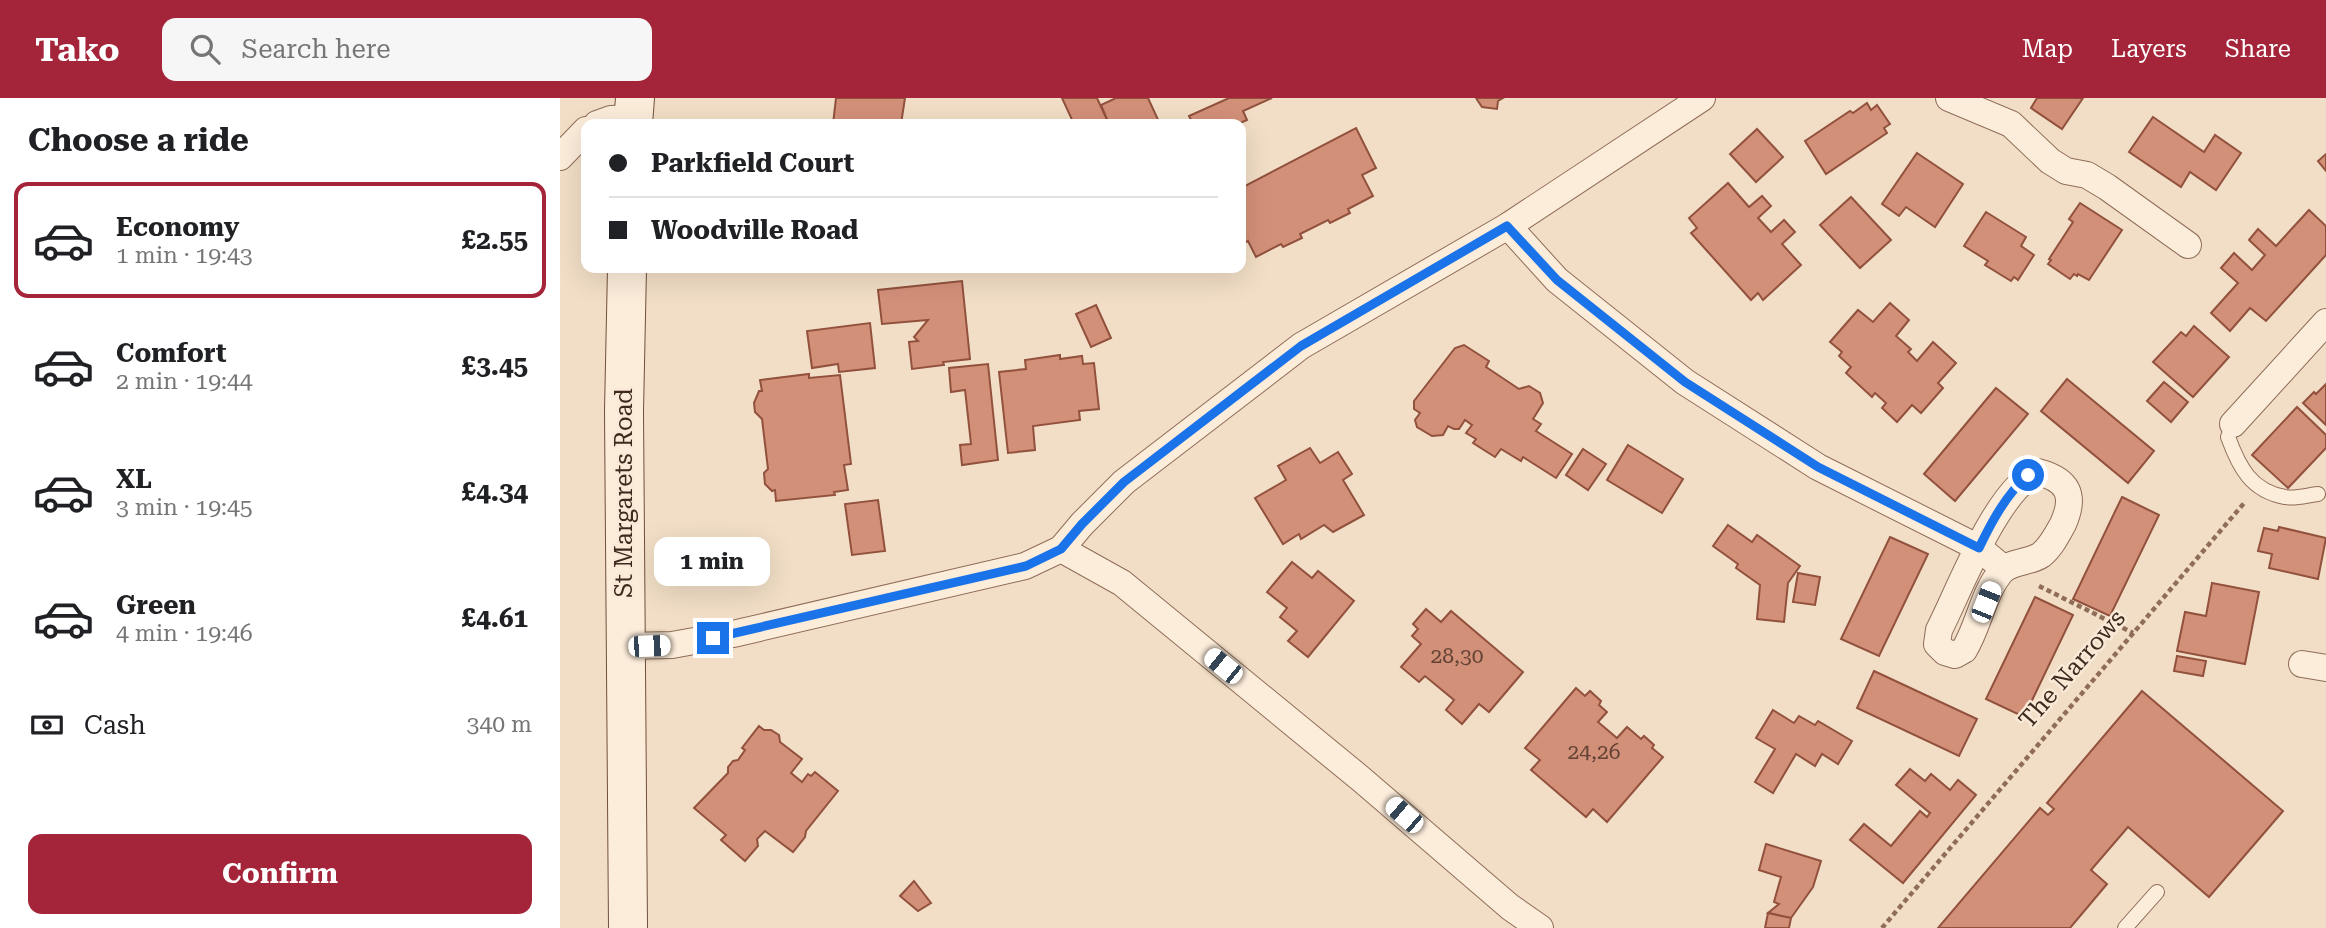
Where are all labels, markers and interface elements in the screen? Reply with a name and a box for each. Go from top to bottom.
search box [162,18,652,81]
text: Tako [35,30,120,69]
icon: search [186,30,224,68]
text: Search here [242,34,390,64]
text: Map [2022,35,2073,63]
text: Layers [2111,35,2187,63]
text: Share [2225,35,2291,63]
text: Choose a ride [28,121,249,159]
text: Parkfield Court [651,148,854,178]
icon: car [32,209,95,272]
text: Economy [116,212,239,242]
text: Woodville Road [651,215,858,245]
text: £2.55 [462,225,528,255]
text: 1 min · 19:43 [116,242,253,269]
icon: car [32,335,95,398]
text: Comfort [116,338,226,368]
text: £3.45 [462,351,528,381]
text: 2 min · 19:44 [116,368,253,395]
street label: St Margarets Road [610,388,638,598]
route start [2012,459,2044,491]
icon: car [32,461,95,524]
text: XL [116,464,152,494]
text: £4.34 [462,477,528,507]
text: 3 min · 19:45 [116,494,253,521]
callout: 1 min [655,536,771,586]
text: 1 min [680,548,744,575]
car [1969,579,2004,625]
icon: car [32,587,95,650]
text: Green [116,590,196,620]
text: £4.61 [462,603,528,633]
street label: The Narrows [2013,604,2131,734]
text: 4 min · 19:46 [116,620,253,647]
route end [697,622,729,654]
car [628,635,671,657]
house number: 28,30 [1431,644,1483,668]
car [1201,645,1246,687]
icon: cash [28,706,66,744]
text: Cash [84,710,146,740]
text: 340 m [467,711,532,738]
house number: 24,26 [1568,740,1620,764]
car [1382,793,1427,837]
button: Confirm [28,834,532,914]

